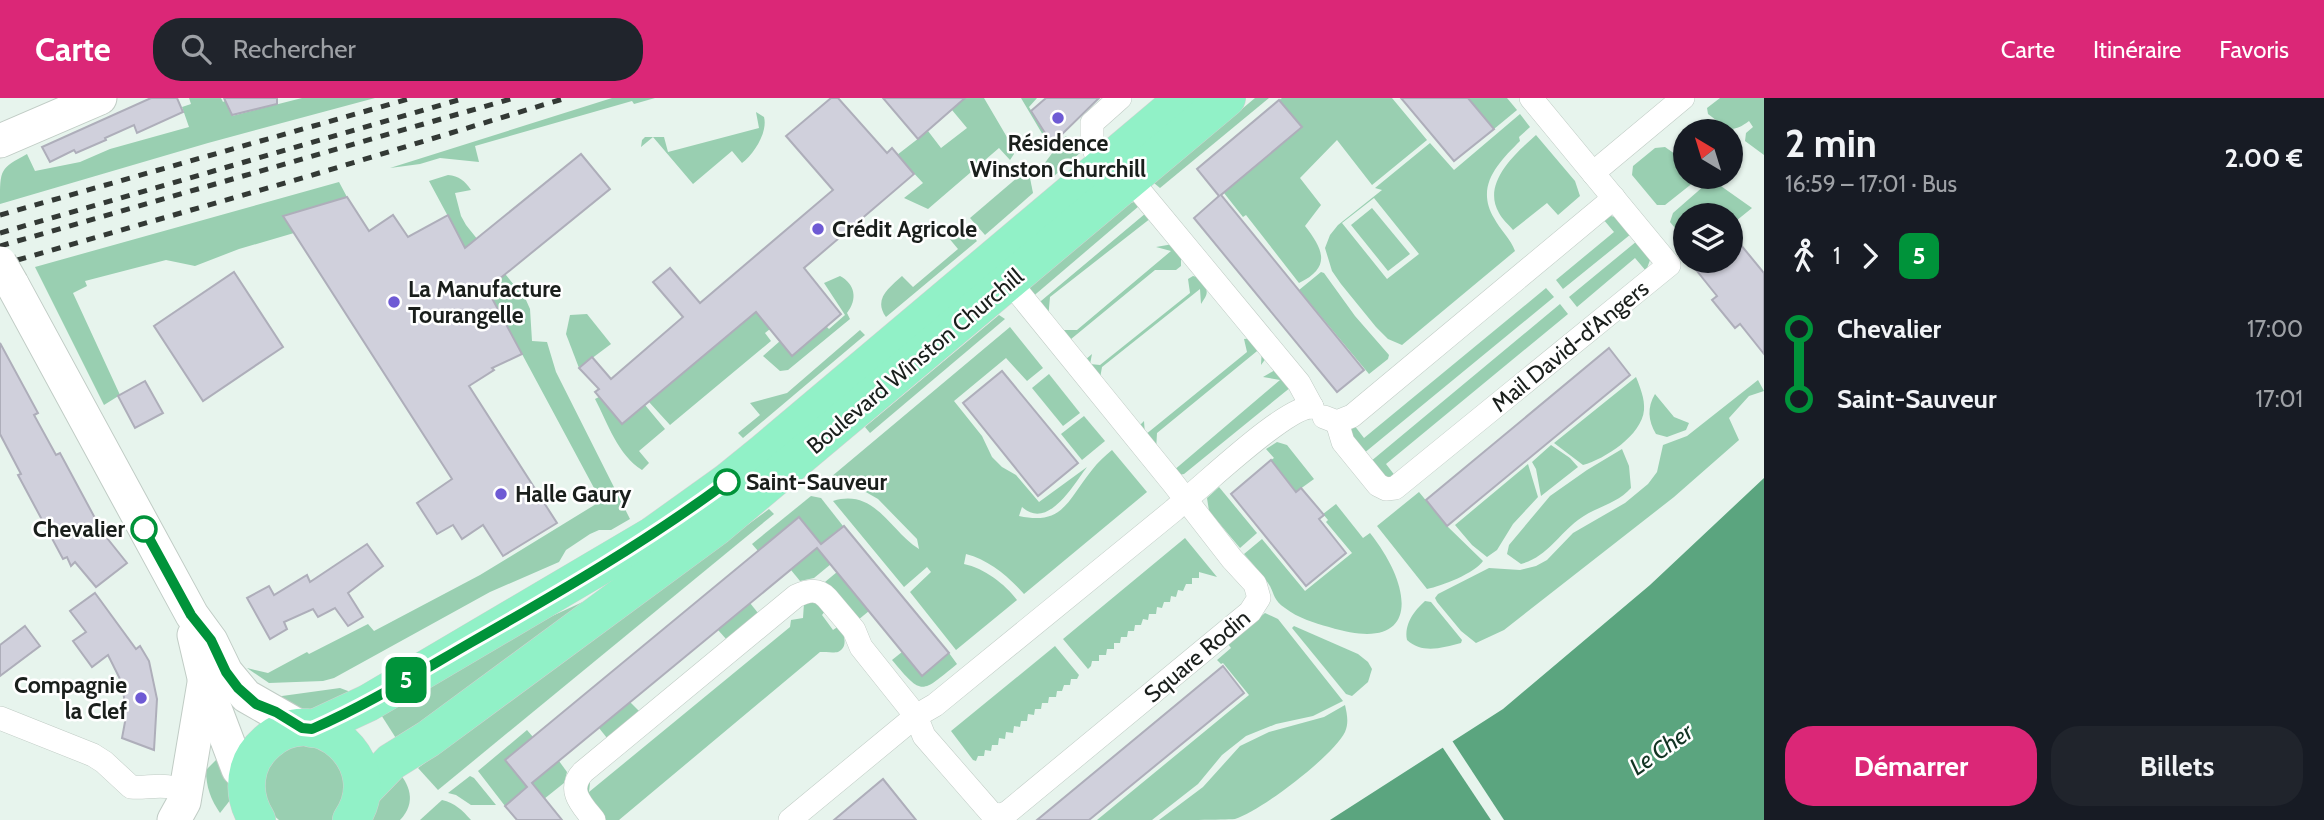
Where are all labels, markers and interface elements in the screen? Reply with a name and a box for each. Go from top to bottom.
search box [153,18,643,81]
text: Carte [35,29,111,69]
icon: search [177,30,215,68]
text: Rechercher [233,33,356,65]
text: Carte [2001,35,2055,64]
text: Itinéraire [2093,35,2181,64]
text: Favoris [2219,35,2289,64]
marker: Résidence Winston Churchill [1050,110,1066,126]
north arrow [1673,119,1743,189]
map controls [1673,119,1743,273]
text: 2 min [1785,120,1877,167]
place label: Résidence Winston Churchill [970,129,1146,183]
text: 2.00 € [2224,142,2303,174]
text: 16:59 – 17:01 · Bus [1785,170,1957,198]
button: layers [1673,203,1743,273]
place label: Crédit Agricole [832,215,977,243]
marker: Crédit Agricole [810,221,826,237]
icon: walk [1785,237,1823,275]
icon: forward [1851,237,1889,275]
text: 5 [1913,241,1925,270]
text: 1 [1833,242,1841,270]
street label: Boulevard Winston Churchill [801,262,1029,460]
street label: Mail David-d'Angers [1486,274,1654,418]
place label: La Manufacture Tourangelle [408,275,562,329]
marker: La Manufacture Tourangelle [386,294,402,310]
text: Chevalier [1837,313,1941,345]
text: 17:00 [2247,315,2303,343]
text: Saint-Sauveur [1837,383,1997,415]
text: 17:01 [2256,385,2303,413]
place label: Saint-Sauveur [746,468,888,496]
marker: Saint-Sauveur [714,469,740,495]
place label: Halle Gaury [515,480,632,508]
marker: Halle Gaury [493,486,509,502]
place label: Chevalier [33,515,125,543]
marker: Chevalier [131,516,157,542]
street label: Square Rodin [1138,604,1256,708]
line badge: 5 [383,657,429,703]
text: 5 [400,665,412,694]
place label: Compagnie la Clef [14,671,127,725]
marker: Compagnie la Clef [133,690,149,706]
water label: Le Cher [1624,716,1700,781]
button: Démarrer [1785,726,2037,806]
button: Billets [2051,726,2303,806]

